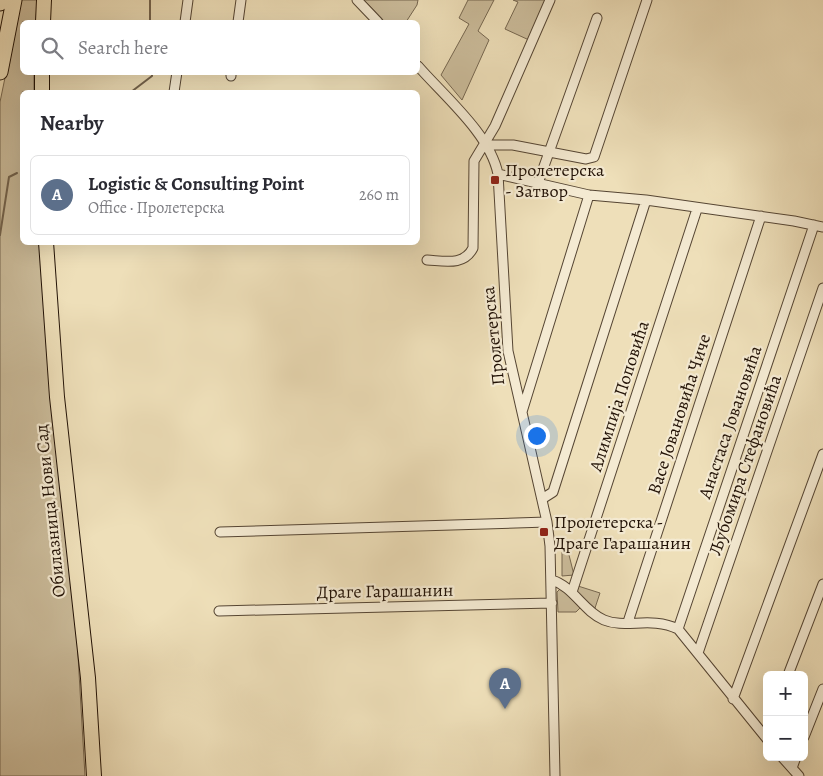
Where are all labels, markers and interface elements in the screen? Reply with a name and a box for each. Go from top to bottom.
search box [20,20,420,75]
icon: search [38,34,66,62]
text: Search here [78,35,168,61]
text: Nearby [40,109,103,137]
place label: Пролетерска - Затвор [505,158,605,203]
text: Logistic & Consulting Point [88,171,304,197]
marker: Пролетерска - Затвор [489,174,501,186]
text: A [52,184,62,206]
text: 260 m [359,184,399,206]
text: Office · Пролетерска [88,197,225,219]
street label: Пролетерска [476,285,510,387]
street label: Алимпија Поповића [583,317,655,475]
street label: Васе Јовановића Чиче [642,331,716,497]
street label: Анастаса Јовановића [692,342,768,503]
street label: Љубомира Стефановића [703,371,787,558]
street label: Обилазница Нови Сад [29,423,71,599]
your location [524,423,550,449]
place label: Пролетерска - Драге Гарашанин [554,510,691,555]
marker: Пролетерска - Драге Гарашанин [538,526,550,538]
street label: Драге Гарашанин [316,578,454,604]
pin: A [489,668,521,709]
map controls [763,671,808,761]
button: + [763,671,808,716]
button: − [763,716,808,761]

